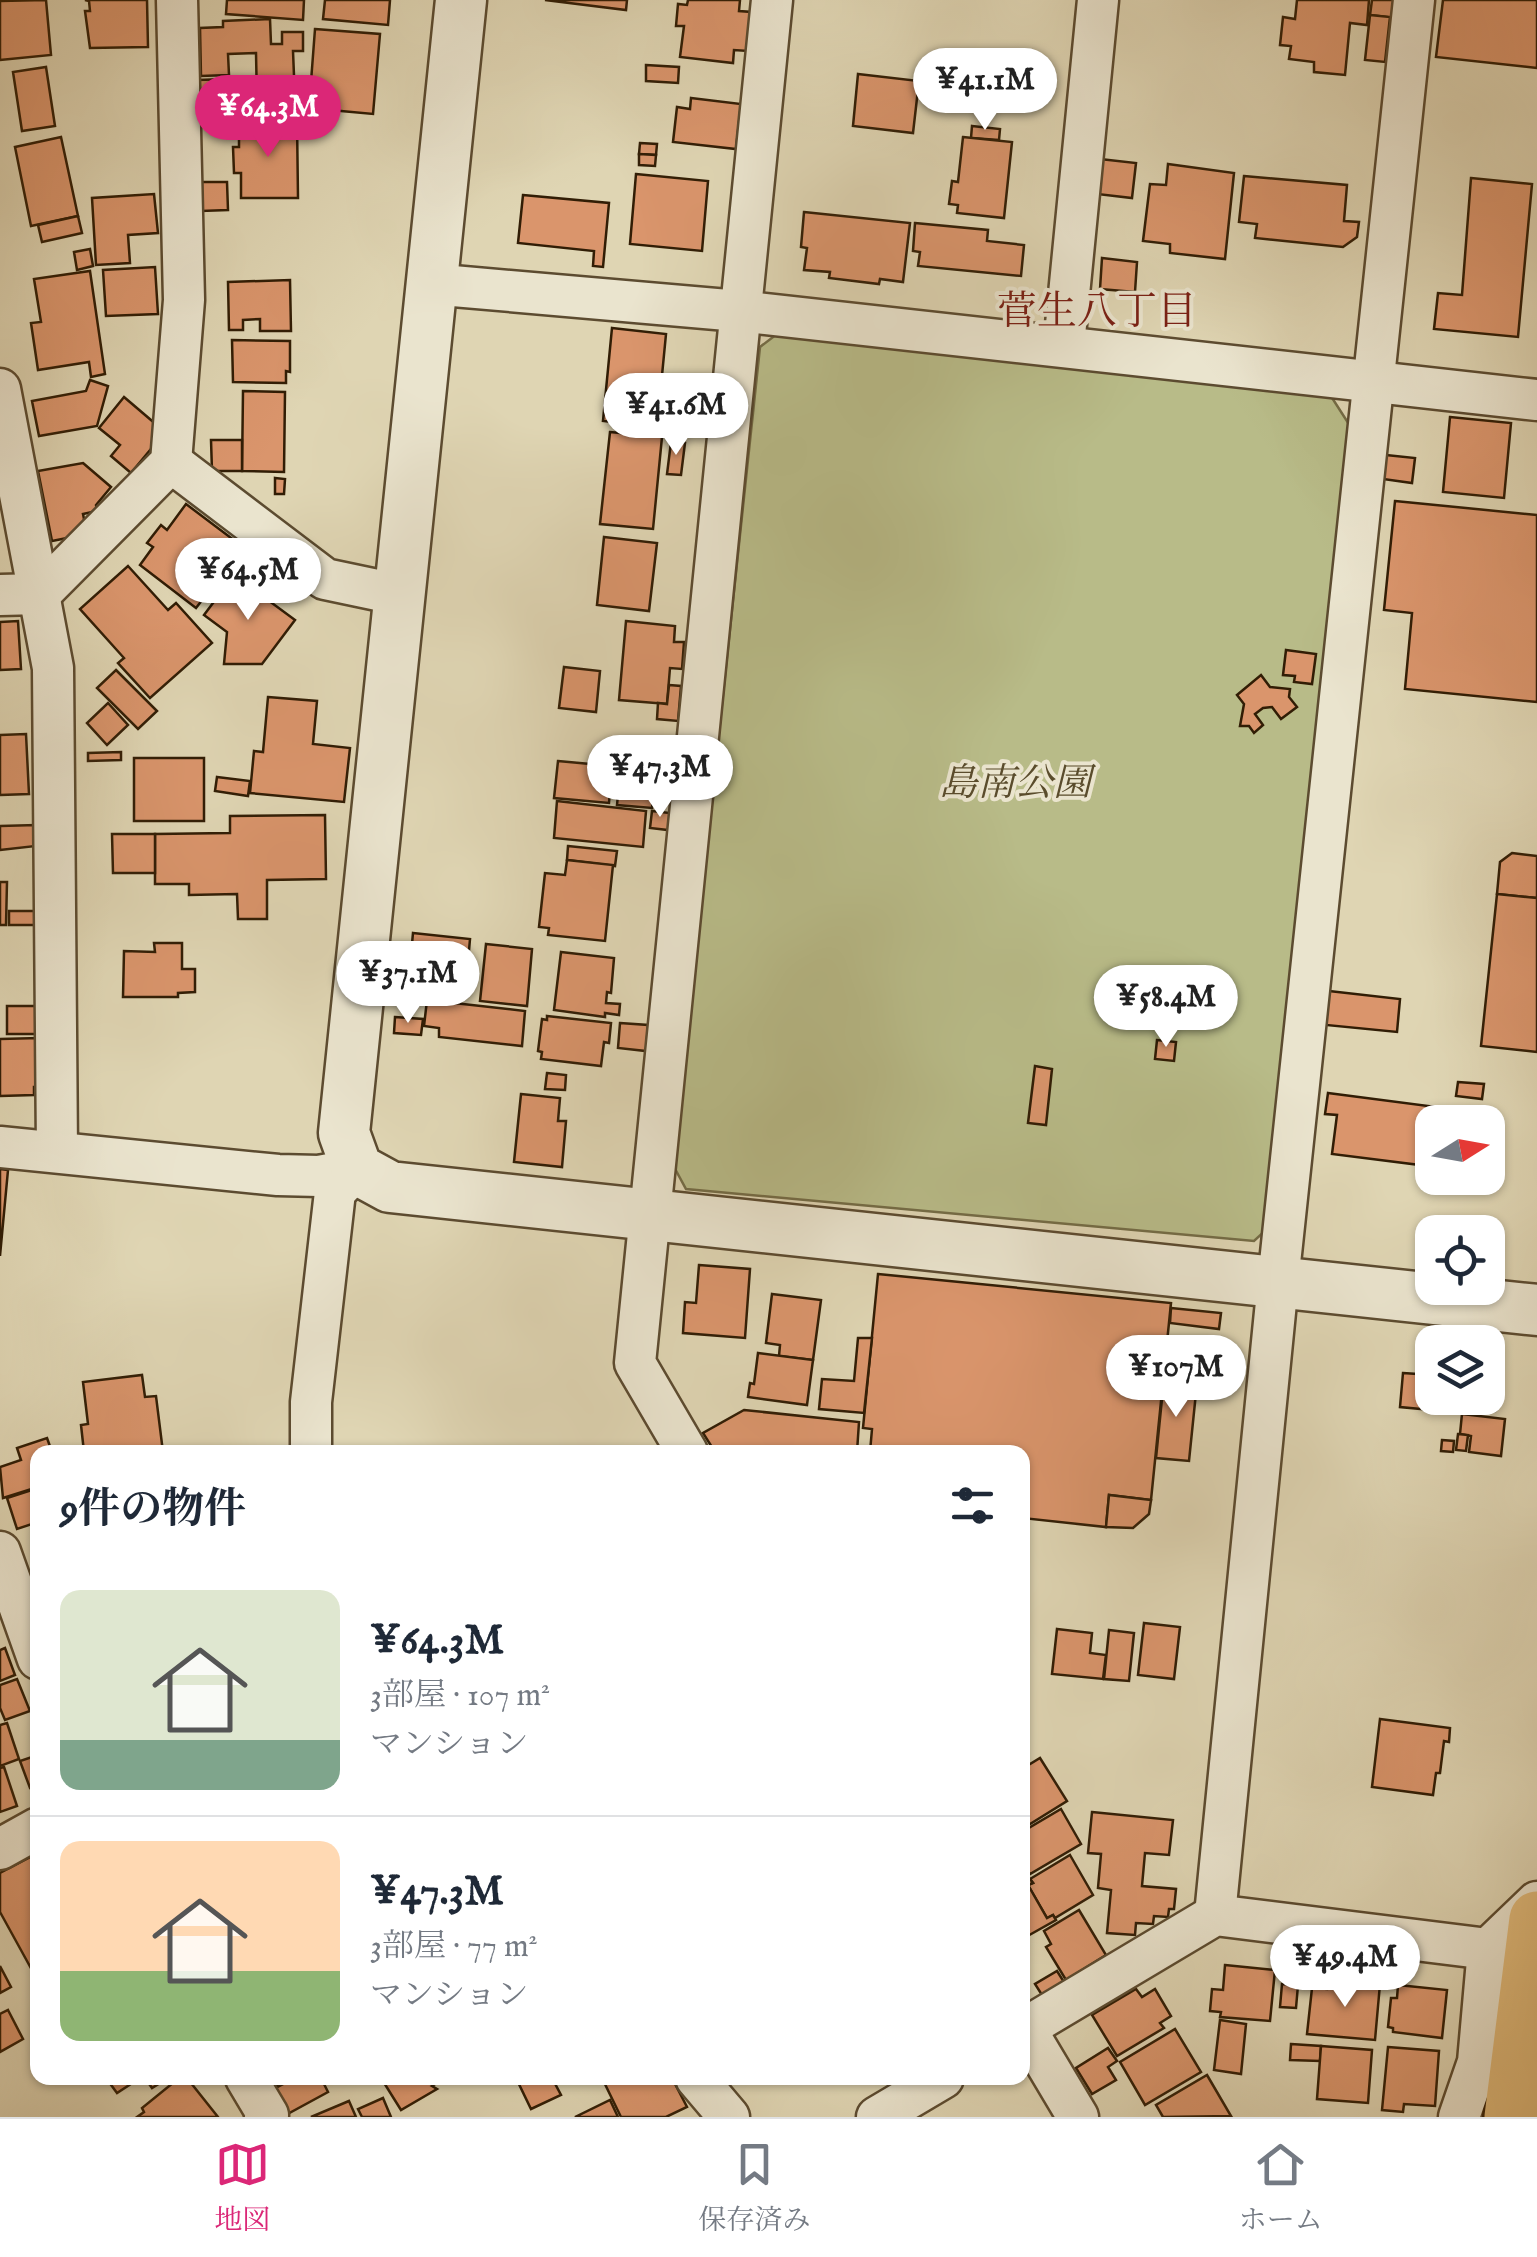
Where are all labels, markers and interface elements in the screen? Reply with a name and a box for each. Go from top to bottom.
pin: ¥41.1M [904,48,1066,133]
text: ¥41.1M [935,60,1035,101]
pin: ¥64.3M [187,75,349,160]
text: ¥64.3M [217,87,319,128]
district label: 菅生八丁目 [997,288,1197,339]
pin: ¥41.6M [595,373,757,458]
text: ¥41.6M [625,385,727,426]
pin: ¥64.5M [167,538,329,623]
text: ¥64.5M [197,550,299,591]
pin: ¥47.3M [579,735,741,820]
text: ¥47.3M [609,747,711,788]
park label: 島南公園 [939,761,1097,809]
pin: ¥37.1M [327,941,489,1026]
text: ¥37.1M [358,953,458,994]
pin: ¥58.4M [1085,965,1247,1050]
text: ¥58.4M [1116,977,1216,1018]
north arrow [1415,1105,1505,1195]
map controls [1415,1105,1505,1415]
button: locate [1415,1215,1505,1305]
button: layers [1415,1325,1505,1415]
pin: ¥107M [1106,1335,1246,1420]
text: ¥107M [1128,1347,1224,1388]
icon: filters [945,1478,1000,1533]
text: 9件の物件 [60,1484,246,1537]
text: ¥64.3M [370,1615,504,1668]
icon: home [140,1630,260,1750]
text: 3部屋 · 107 m² [370,1676,550,1717]
text: マンション [370,1725,529,1766]
text: ¥47.3M [370,1866,504,1919]
icon: home [140,1881,260,2001]
pin: ¥49.4M [1264,1925,1426,2010]
text: 3部屋 · 77 m² [370,1927,538,1968]
text: ¥49.4M [1292,1937,1398,1978]
text: マンション [370,1976,529,2017]
tab: 地図 [214,2137,270,2239]
tab: 保存済み [698,2137,811,2239]
tab: ホーム [1239,2137,1323,2239]

